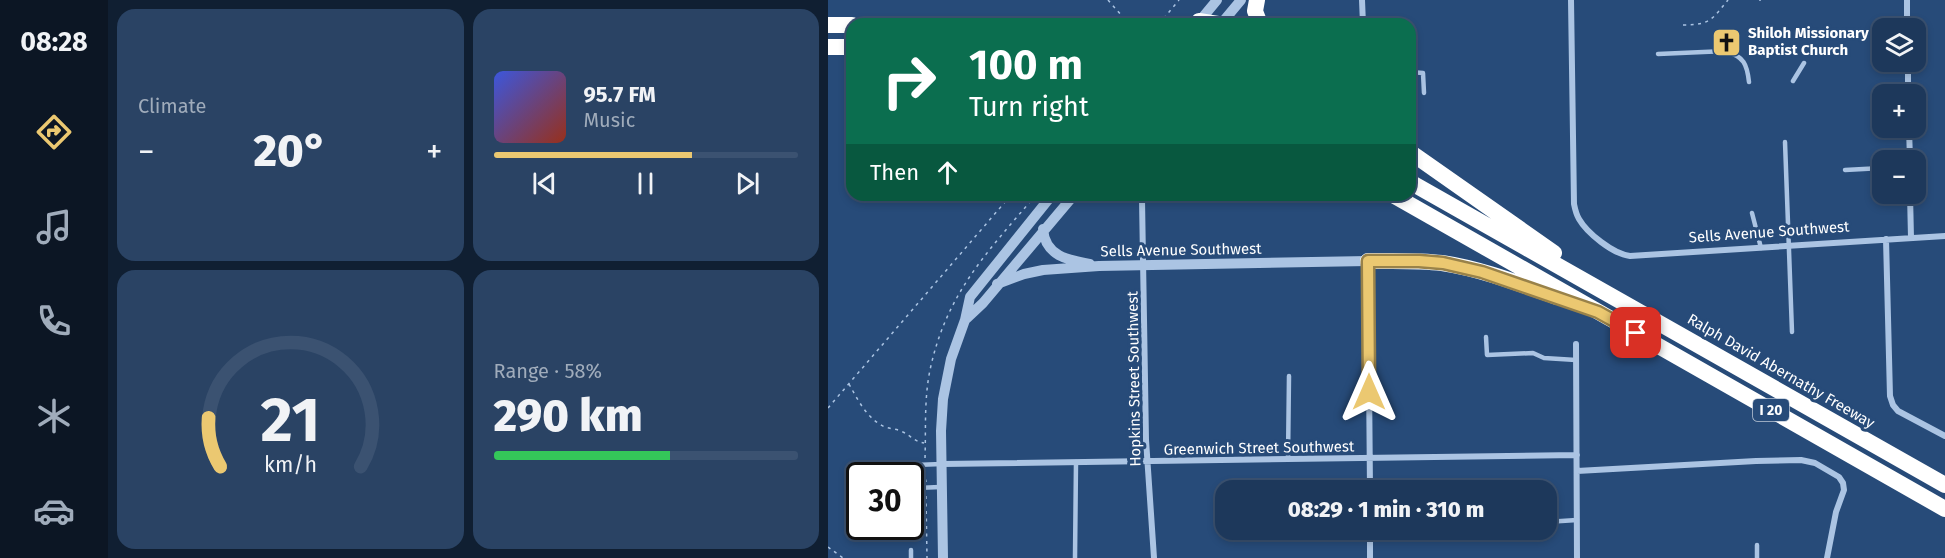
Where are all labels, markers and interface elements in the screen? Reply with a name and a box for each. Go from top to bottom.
map controls [1872,18,1926,204]
button: layers [1872,18,1926,72]
place label: Shiloh Missionary Baptist Church [1748,24,1869,59]
text: 08:28 [20,26,88,58]
church icon: Shiloh Missionary Baptist Church [1711,26,1743,58]
text: 100 m [969,40,1083,90]
icon: right [870,42,948,120]
text: 95.7 FM [584,81,656,108]
button: + [1872,84,1926,138]
text: Turn right [969,91,1089,123]
text: Climate [138,94,206,118]
text: Music [584,108,635,132]
icon: directions [33,111,75,153]
text: 20° [253,124,327,178]
text: − [138,132,155,172]
text: + [426,132,442,172]
button: − [1872,150,1926,204]
icon: ahead [931,156,964,189]
text: Then [870,159,919,186]
icon: previous [528,167,561,200]
icon: pause [629,167,662,200]
icon: next [731,167,764,200]
icon: music [33,206,75,248]
street label: Sells Avenue Southwest [1688,217,1851,247]
street label: Sells Avenue Southwest [1100,240,1262,260]
street label: Hopkins Street Southwest [1123,291,1145,467]
icon: phone [33,300,75,342]
pin [1610,307,1661,358]
street label: Ralph David Abernathy Freeway [1684,310,1878,432]
icon: arrive [1619,316,1652,349]
text: Range · 58% [494,359,602,383]
position arrow [1337,360,1401,424]
text: 21 [260,383,320,458]
text: 290 km [494,389,643,443]
icon: climate [33,395,75,437]
road number: I 20 [1753,399,1789,421]
street label: Greenwich Street Southwest [1163,437,1355,459]
text: km/h [264,452,317,478]
speed limit sign: 30 [846,462,924,540]
icon: car [33,490,75,532]
text: 08:29 · 1 min · 310 m [1288,496,1484,523]

